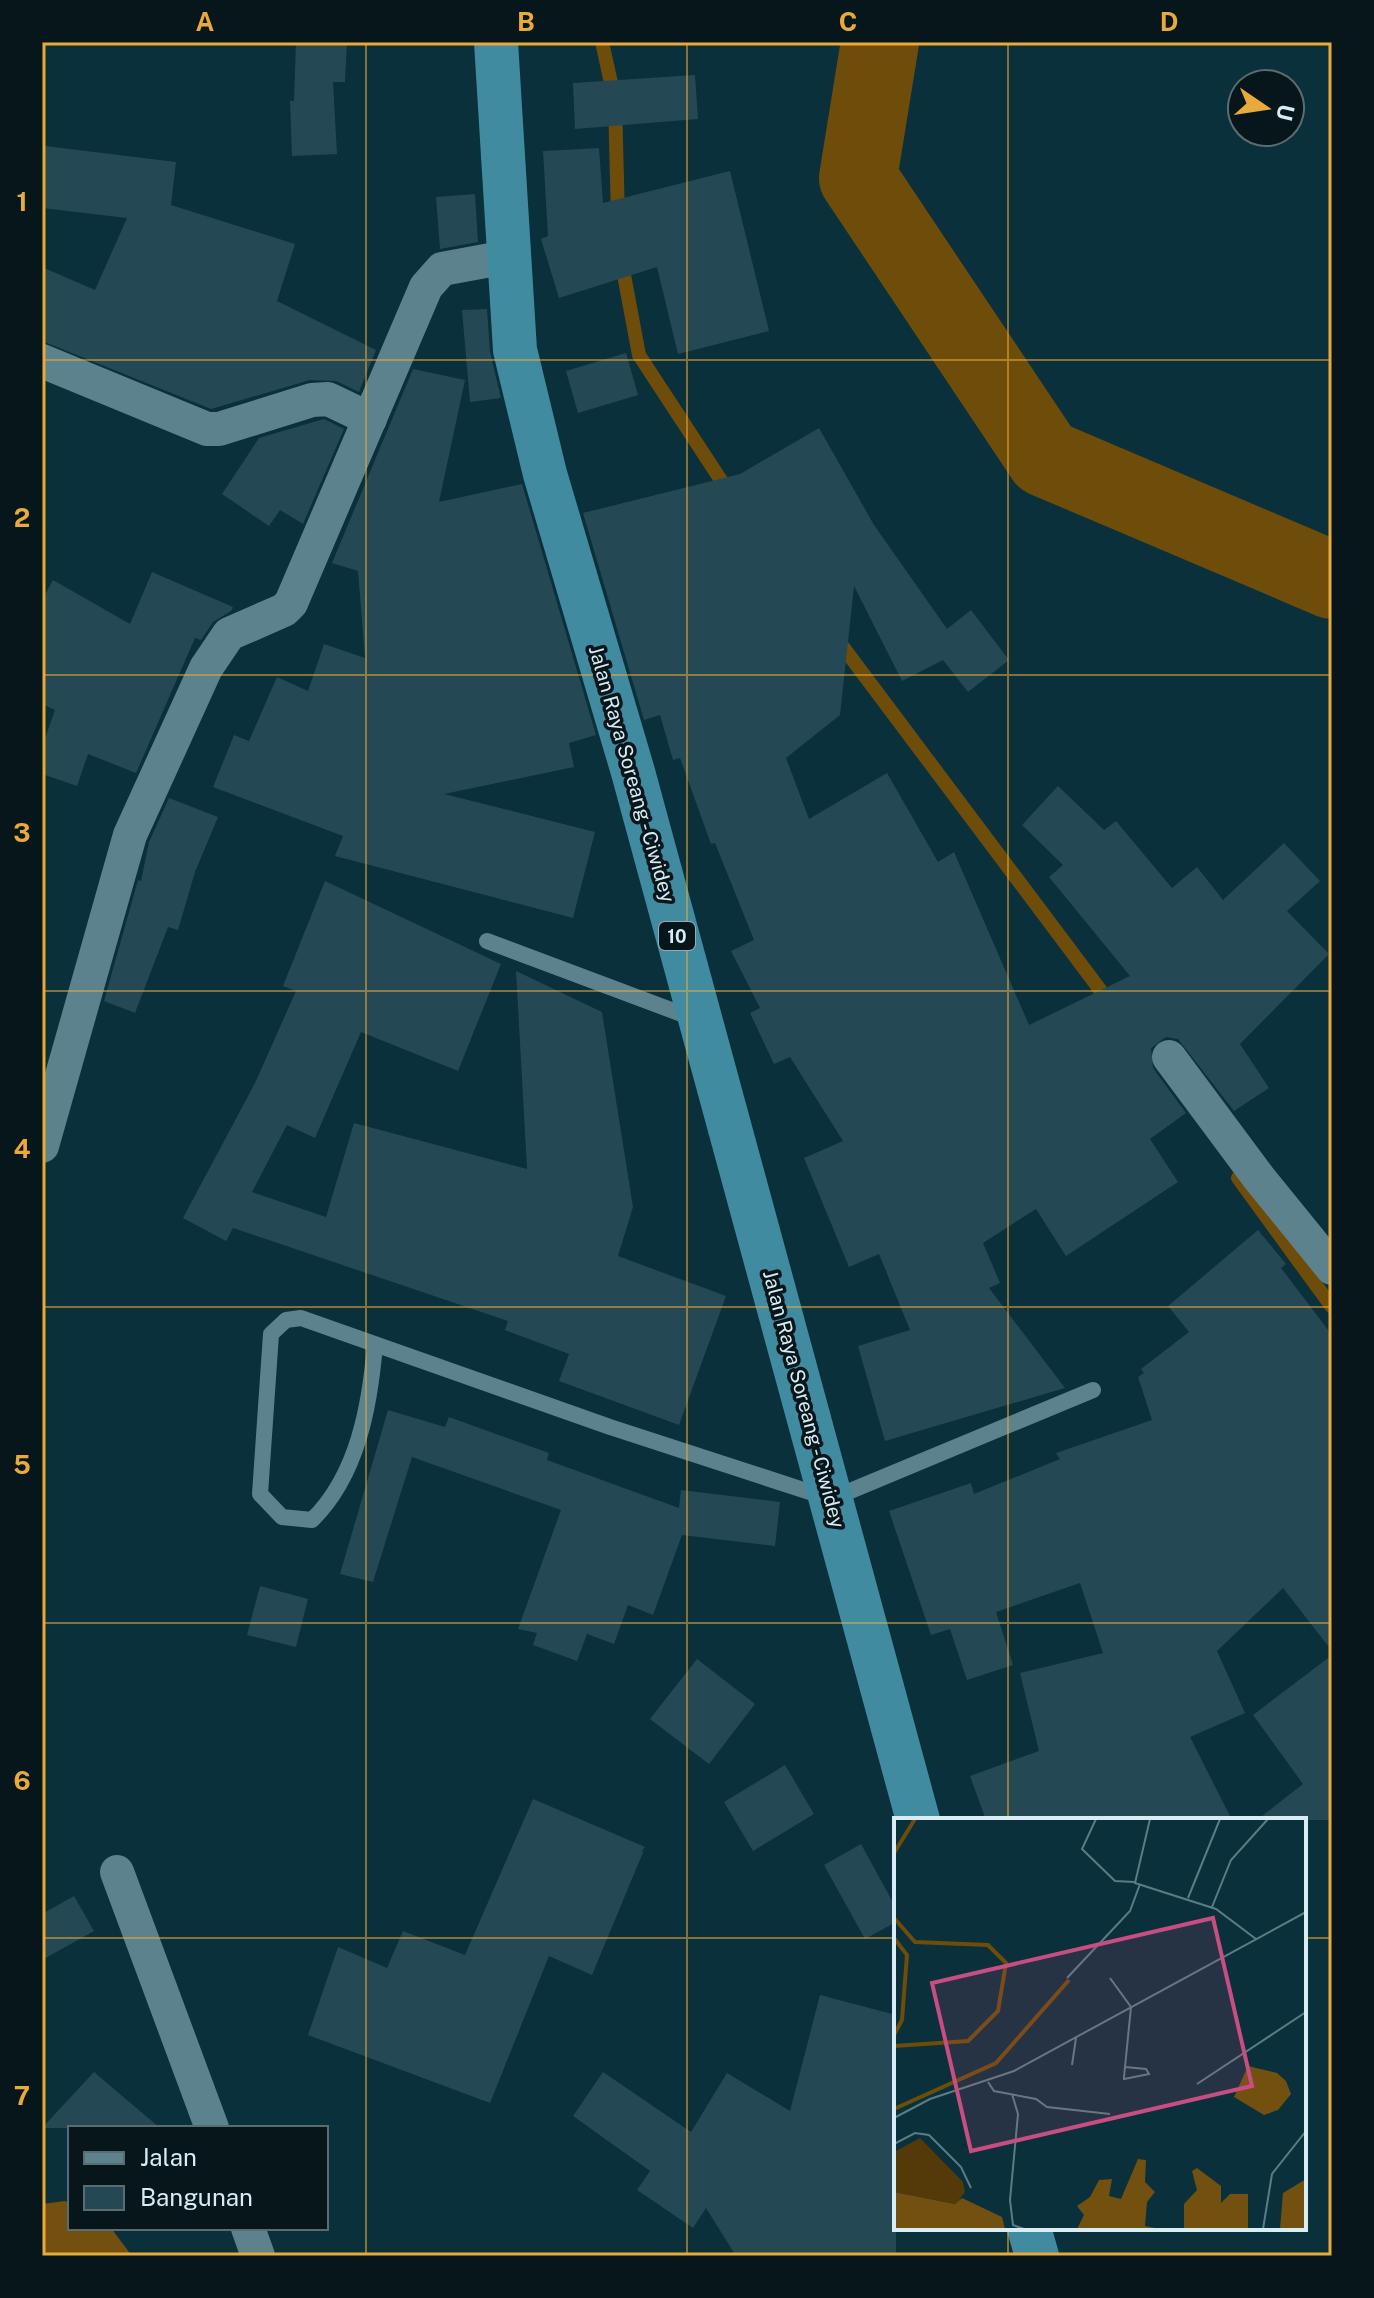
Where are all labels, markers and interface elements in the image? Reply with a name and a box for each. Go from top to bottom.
text: A [196,6,215,37]
text: B [517,6,535,37]
text: C [839,6,857,37]
text: D [1160,6,1178,37]
north arrow [1226,68,1306,148]
text: U [1271,102,1300,123]
text: 1 [16,186,28,217]
text: 2 [14,502,30,533]
street label: Jalan Raya Soreang - Ciwidey [584,643,680,906]
text: 3 [13,817,31,848]
road number: 10 [659,922,695,950]
text: 4 [13,1133,31,1164]
street label: Jalan Raya Soreang - Ciwidey [758,1267,850,1531]
text: 5 [13,1449,31,1480]
text: 6 [13,1765,31,1796]
inset map [894,1818,1306,2230]
text: 7 [14,2080,30,2111]
legend [68,2126,328,2230]
text: Jalan [140,2143,197,2171]
text: Bangunan [140,2183,253,2211]

